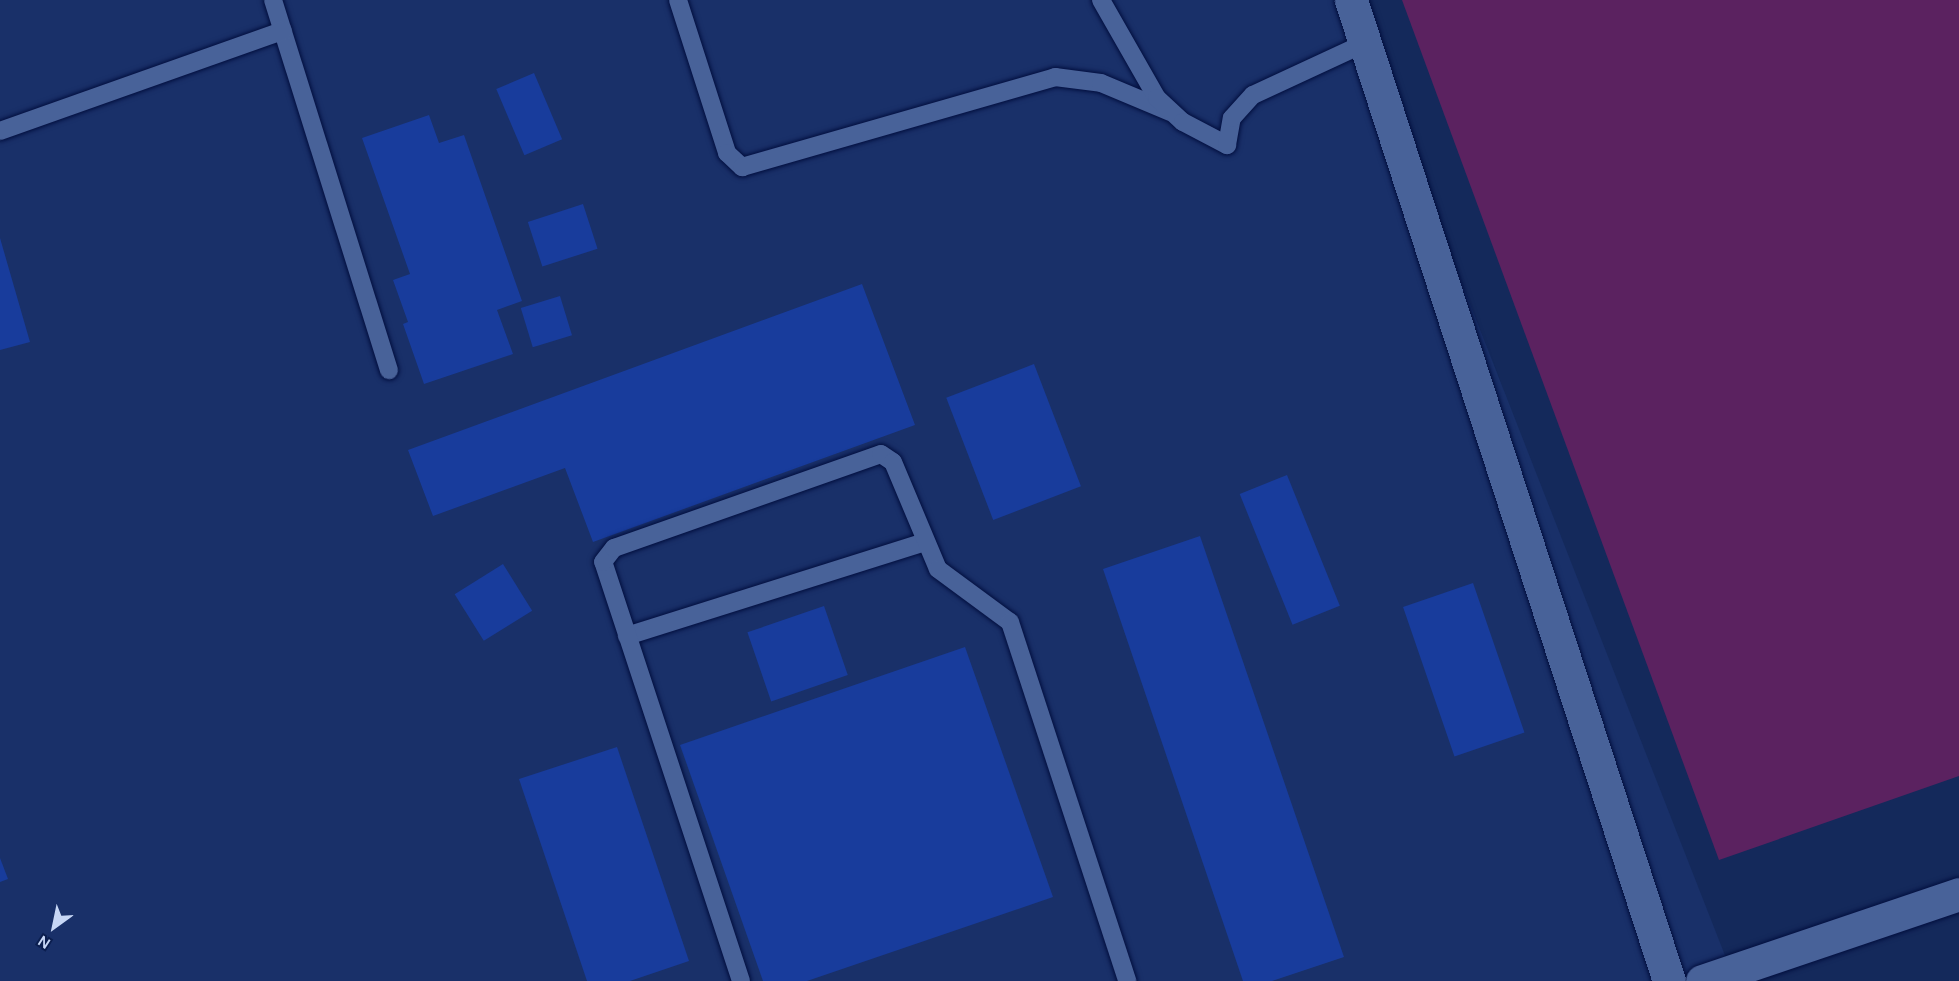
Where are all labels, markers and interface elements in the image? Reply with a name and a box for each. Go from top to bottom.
north arrow [24,897,84,957]
text: N [34,931,54,954]

